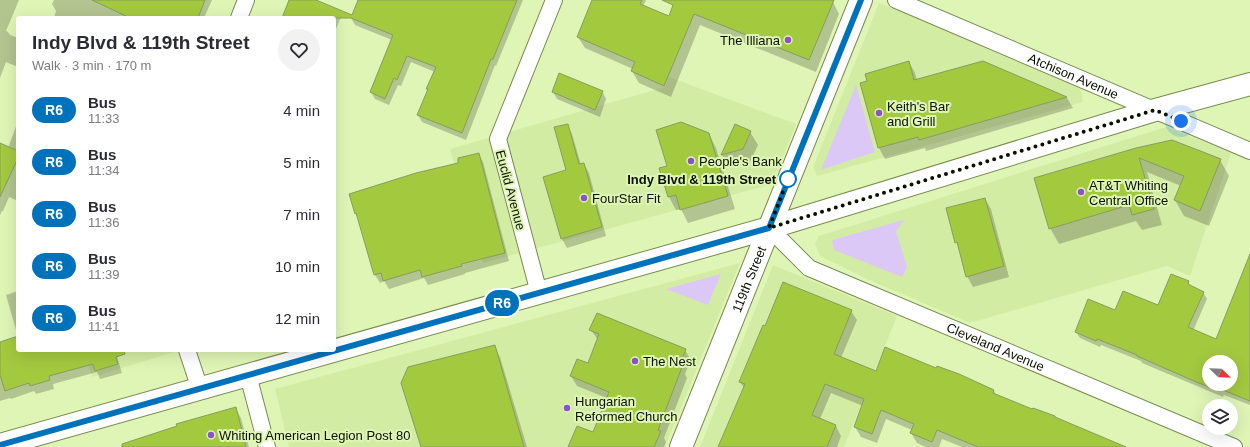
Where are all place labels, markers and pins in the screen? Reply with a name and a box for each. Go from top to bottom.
place label: The Illiana [720,33,781,48]
marker: The Illiana [783,35,793,45]
place label: Keith's Bar and Grill [887,99,950,129]
marker: Keith's Bar and Grill [874,108,884,118]
place label: People's Bank [699,154,782,169]
marker: People's Bank [686,156,696,166]
marker: Indy Blvd & 119th Street [779,170,797,188]
place label: Indy Blvd & 119th Street [627,172,777,187]
place label: AT&T Whiting Central Office [1089,178,1168,208]
marker: AT&T Whiting Central Office [1076,187,1086,197]
place label: FourStar Fit [592,191,661,206]
marker: FourStar Fit [579,193,589,203]
place label: The Nest [643,354,696,369]
marker: The Nest [630,356,640,366]
place label: Hungarian Reformed Church [575,394,678,424]
marker: Hungarian Reformed Church [562,403,572,413]
place label: Whiting American Legion Post 80 [219,428,411,443]
marker: Whiting American Legion Post 80 [206,430,216,440]

